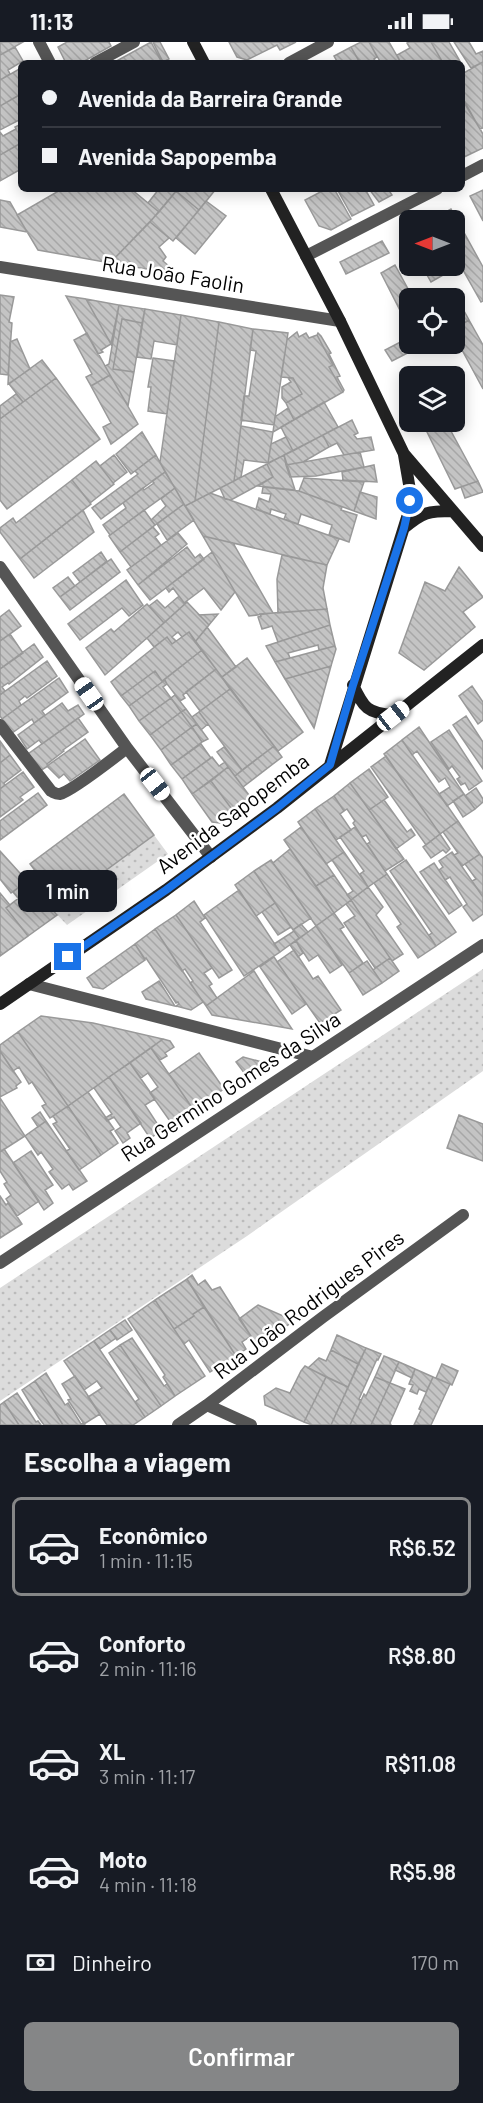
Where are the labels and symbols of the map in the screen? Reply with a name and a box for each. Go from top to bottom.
north arrow [399,210,465,276]
street label: Rua João Faolin [100,250,246,297]
route start [396,487,423,514]
car [71,674,107,714]
car [373,698,413,734]
street label: Avenida Sapopemba [151,747,313,878]
car [137,764,173,804]
callout: 1 min [19,870,118,912]
route end [54,943,81,970]
street label: Rua Germino Gomes da Silva [116,1005,345,1166]
street label: Rua João Rodrigues Pires [208,1224,408,1384]

